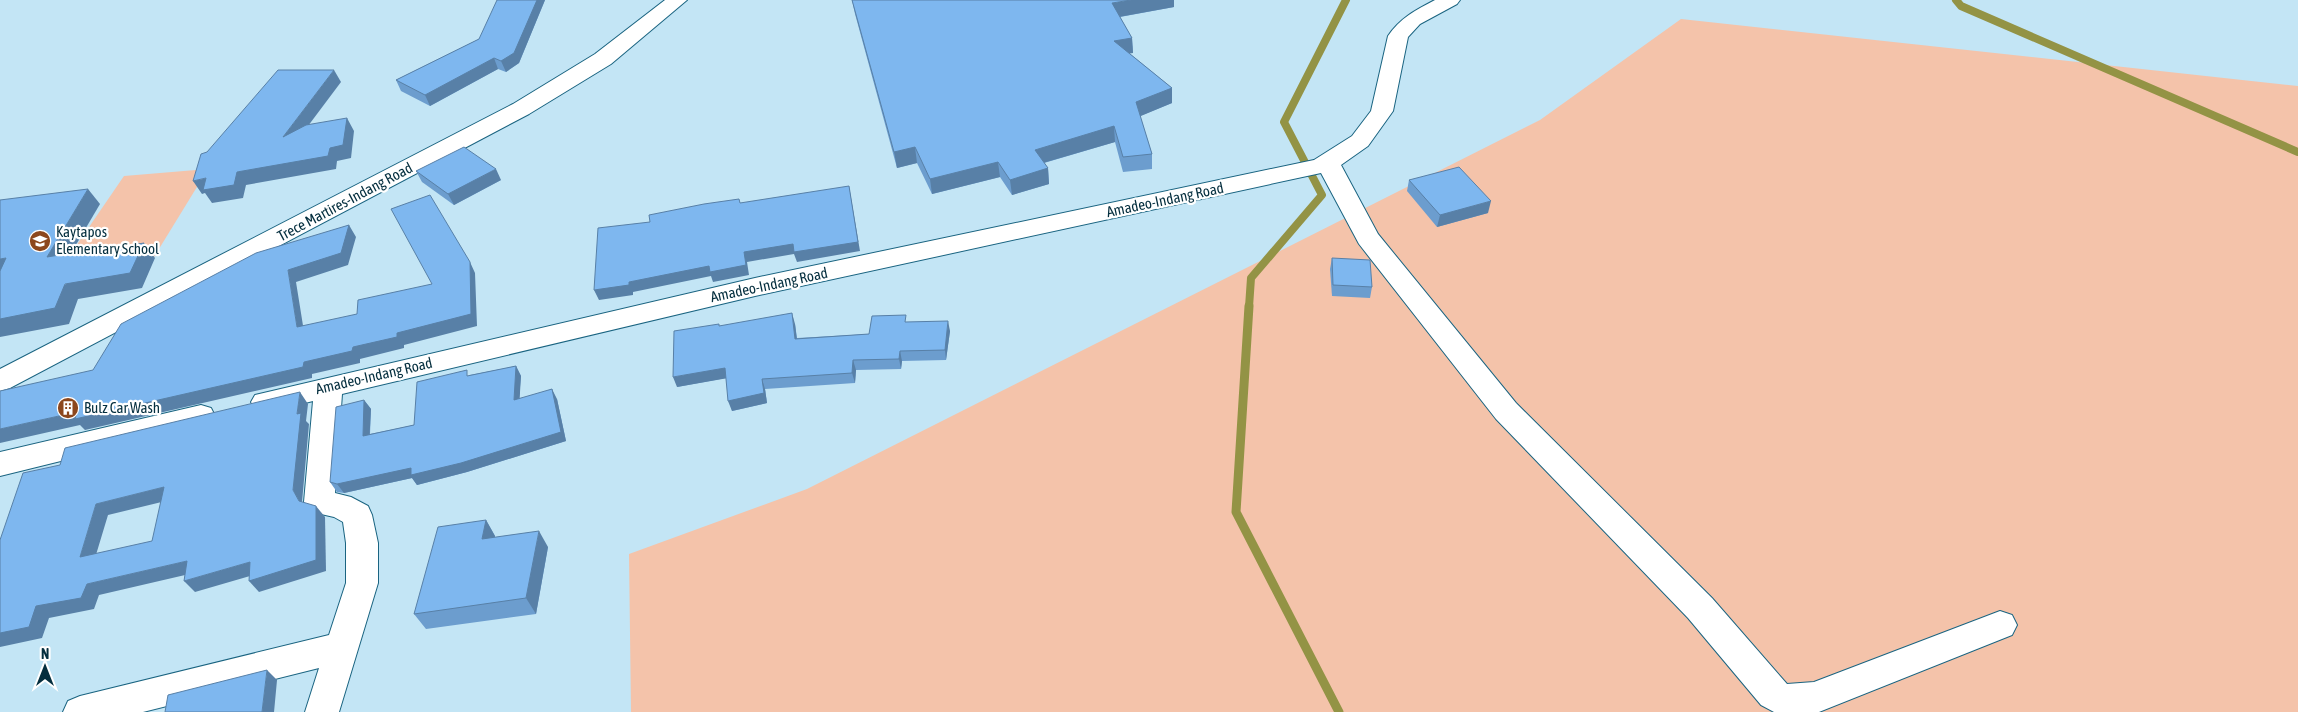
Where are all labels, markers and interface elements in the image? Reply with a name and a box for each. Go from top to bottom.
street label: Trece Martires-Indang Road [274,159,415,244]
street label: Amadeo-Indang Road [1105,179,1225,220]
place label: Kaytapos Elementary School [56,223,159,257]
school or university icon: Kaytapos Elementary School [28,229,52,253]
street label: Amadeo-Indang Road [709,264,829,305]
street label: Amadeo-Indang Road [314,354,434,397]
building icon: Bulz Car Wash [56,396,80,420]
place label: Bulz Car Wash [84,399,160,416]
north arrow [20,642,70,692]
text: N [41,646,49,662]

